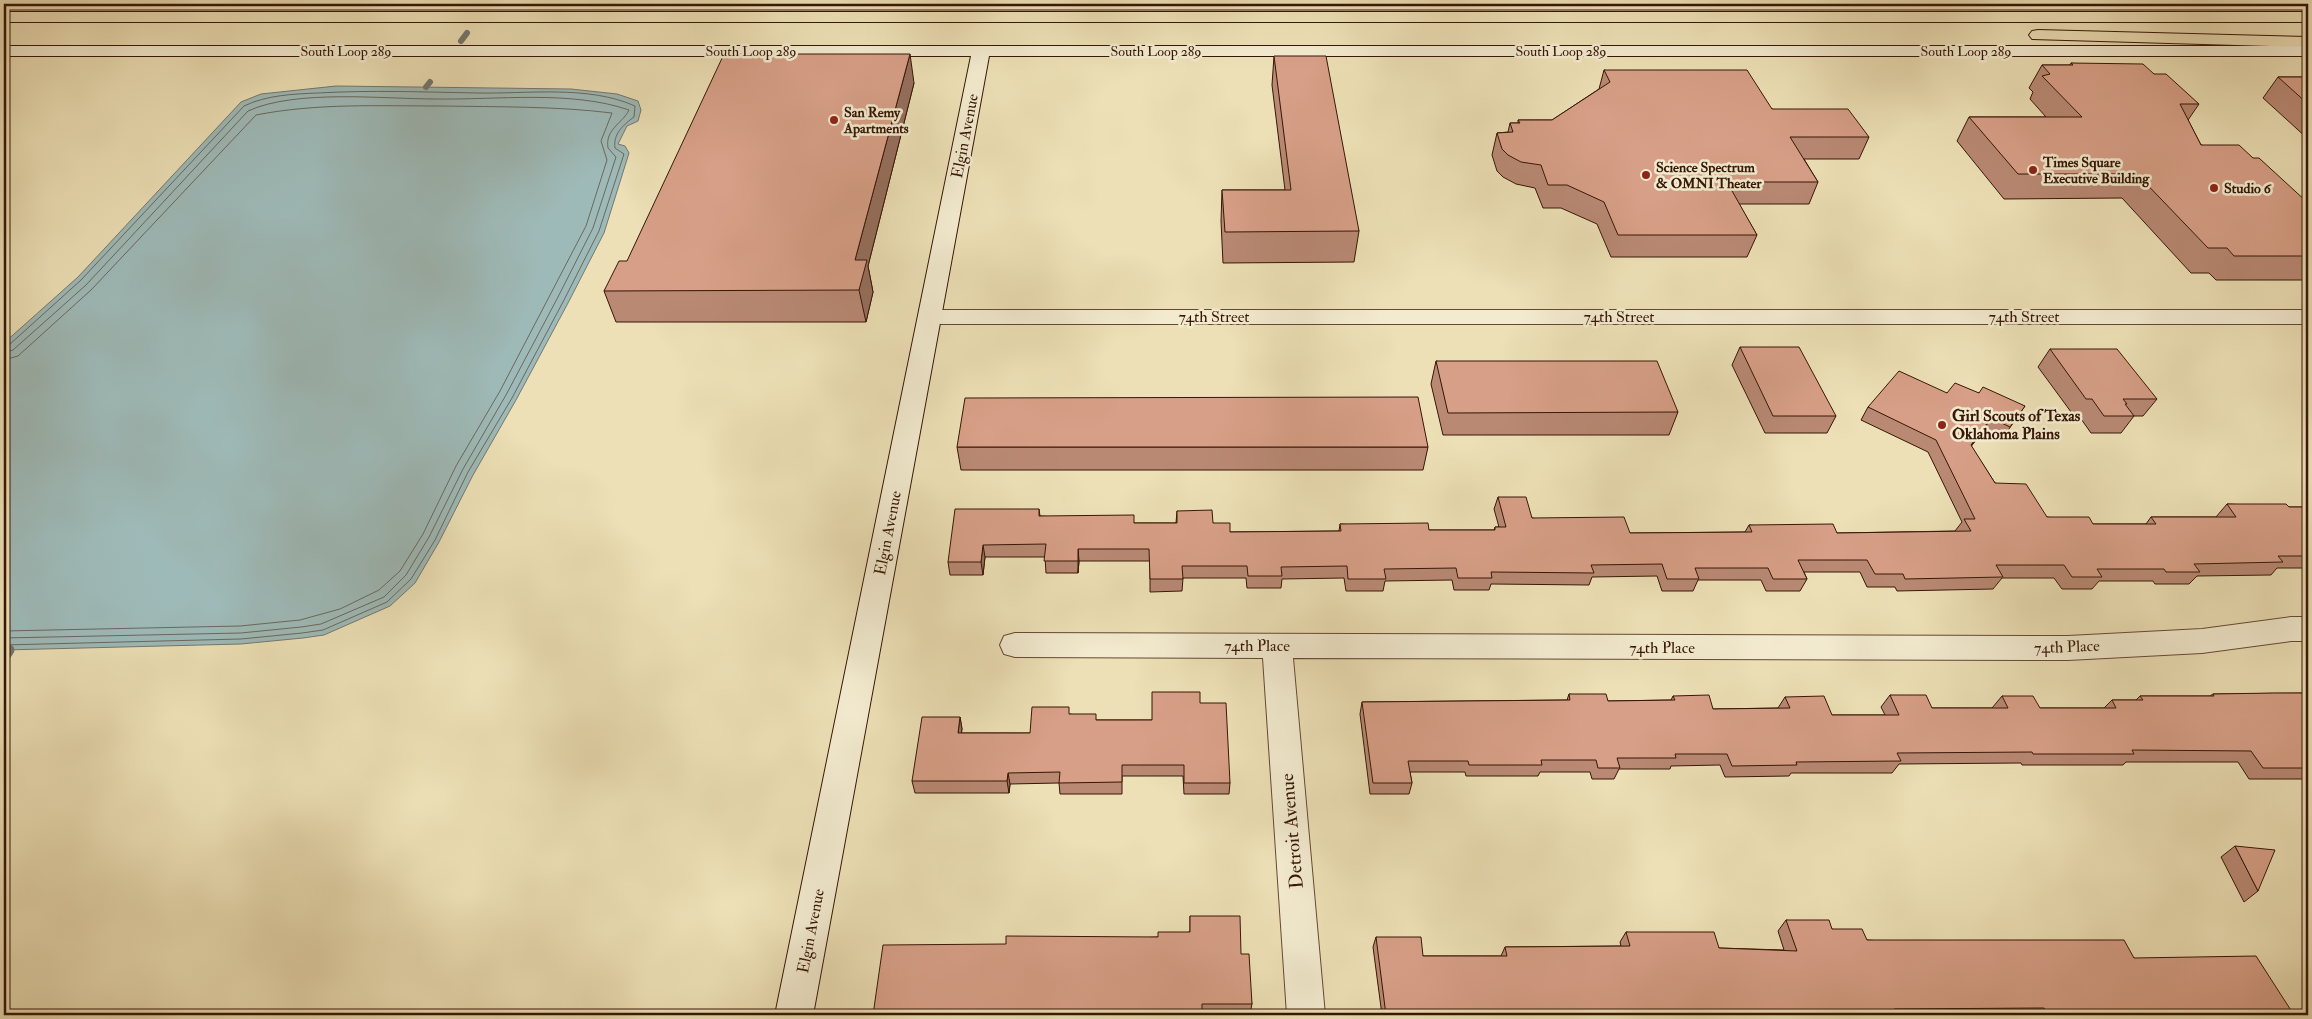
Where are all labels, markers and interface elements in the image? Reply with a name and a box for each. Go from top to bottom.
street label: South Loop 289 [300,43,392,61]
street label: South Loop 289 [705,43,797,61]
street label: South Loop 289 [1110,43,1202,61]
street label: South Loop 289 [1515,43,1607,61]
street label: South Loop 289 [1920,43,2012,61]
street label: Elgin Avenue [947,92,983,180]
place label: San Remy Apartments [843,104,909,138]
marker: San Remy Apartments [828,114,840,126]
place label: Times Square Executive Building [2042,154,2150,188]
place label: Science Spectrum & OMNI Theater [1656,159,1762,192]
marker: Times Square Executive Building [2027,164,2039,176]
marker: Science Spectrum & OMNI Theater [1640,169,1652,181]
place label: Studio 6 [2224,180,2272,197]
marker: Studio 6 [2208,182,2220,194]
street label: 74th Street [1178,307,1250,327]
street label: 74th Street [1583,307,1655,327]
street label: 74th Street [1988,307,2060,327]
place label: Girl Scouts of Texas Oklahoma Plains [1952,406,2081,444]
marker: Girl Scouts of Texas Oklahoma Plains [1936,419,1948,431]
street label: Elgin Avenue [870,489,906,577]
street label: 74th Place [1224,636,1290,656]
street label: 74th Place [2034,636,2100,658]
street label: 74th Place [1629,638,1695,658]
street label: Detroit Avenue [1275,772,1309,890]
street label: Elgin Avenue [793,887,829,975]

